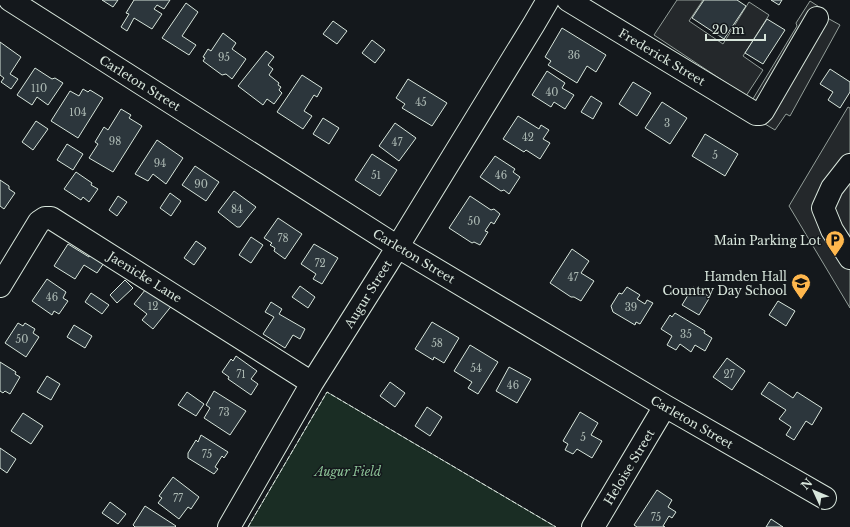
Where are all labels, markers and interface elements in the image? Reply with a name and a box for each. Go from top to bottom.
scale bar [706,16,765,42]
text: 20 m [712,22,744,37]
street label: Frederick Street [616,25,708,89]
house number: 36 [568,49,580,62]
house number: 95 [218,51,230,64]
street label: Carleton Street [97,52,184,114]
house number: 110 [31,82,47,95]
house number: 40 [546,86,559,99]
house number: 45 [415,96,427,109]
house number: 104 [69,106,87,119]
house number: 3 [664,117,670,130]
house number: 42 [522,131,534,144]
house number: 98 [109,135,121,148]
house number: 47 [392,136,403,149]
house number: 5 [712,149,718,162]
house number: 94 [154,157,166,170]
house number: 51 [371,169,381,182]
house number: 46 [495,169,507,182]
house number: 90 [194,178,208,191]
house number: 84 [231,203,243,216]
house number: 50 [468,215,480,228]
street label: Carleton Street [370,226,458,287]
parking icon: Main Parking Lot [824,229,846,257]
house number: 78 [277,232,289,245]
place label: Main Parking Lot [714,233,821,248]
street label: Jaenicke Lane [104,247,185,306]
house number: 72 [314,257,326,270]
street label: Augur Street [341,257,395,332]
place label: Hamden Hall Country Day School [663,269,787,298]
house number: 47 [568,271,579,284]
school or university icon: Hamden Hall Country Day School [790,272,812,300]
house number: 46 [46,291,58,304]
house number: 12 [148,300,158,313]
house number: 39 [625,301,637,314]
house number: 35 [680,328,692,341]
house number: 50 [16,333,28,346]
house number: 58 [431,337,443,350]
house number: 54 [470,362,482,375]
house number: 71 [236,368,246,381]
house number: 27 [723,368,736,381]
house number: 46 [507,379,519,392]
street label: Carleton Street [648,392,736,452]
house number: 73 [218,406,230,419]
street label: Heloise Street [601,426,658,507]
house number: 5 [580,431,586,444]
house number: 75 [202,448,213,461]
park label: Augur Field [313,464,382,479]
north arrow [794,471,834,511]
text: N [798,475,816,493]
house number: 77 [173,492,184,505]
house number: 75 [651,511,662,524]

